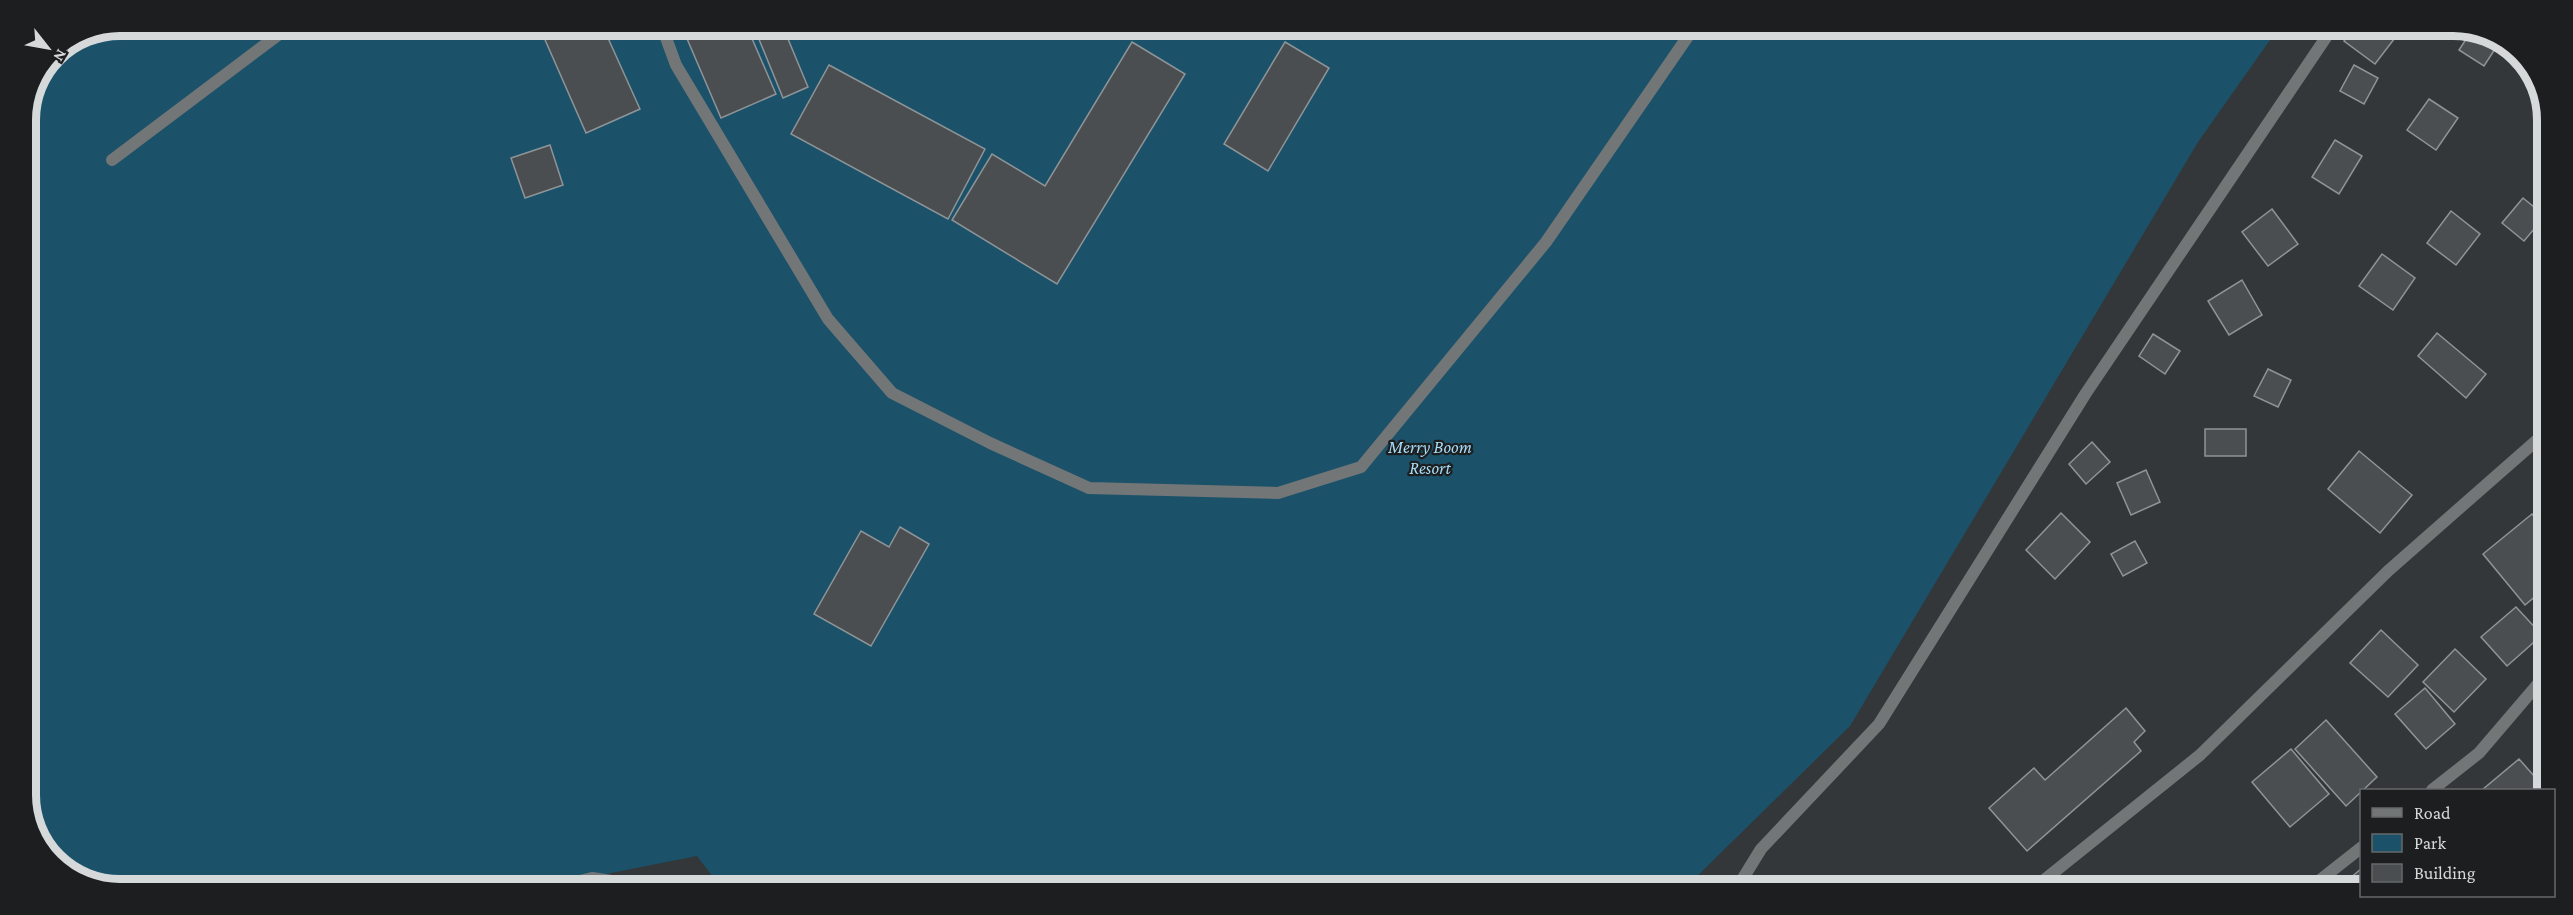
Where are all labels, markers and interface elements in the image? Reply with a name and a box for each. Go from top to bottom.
north arrow [18,18,78,78]
text: N [50,46,71,65]
park label: Merry Boom Resort [1387,437,1472,478]
legend [2360,789,2555,897]
text: Road [2414,803,2451,823]
text: Park [2414,833,2446,853]
text: Building [2414,863,2476,883]

